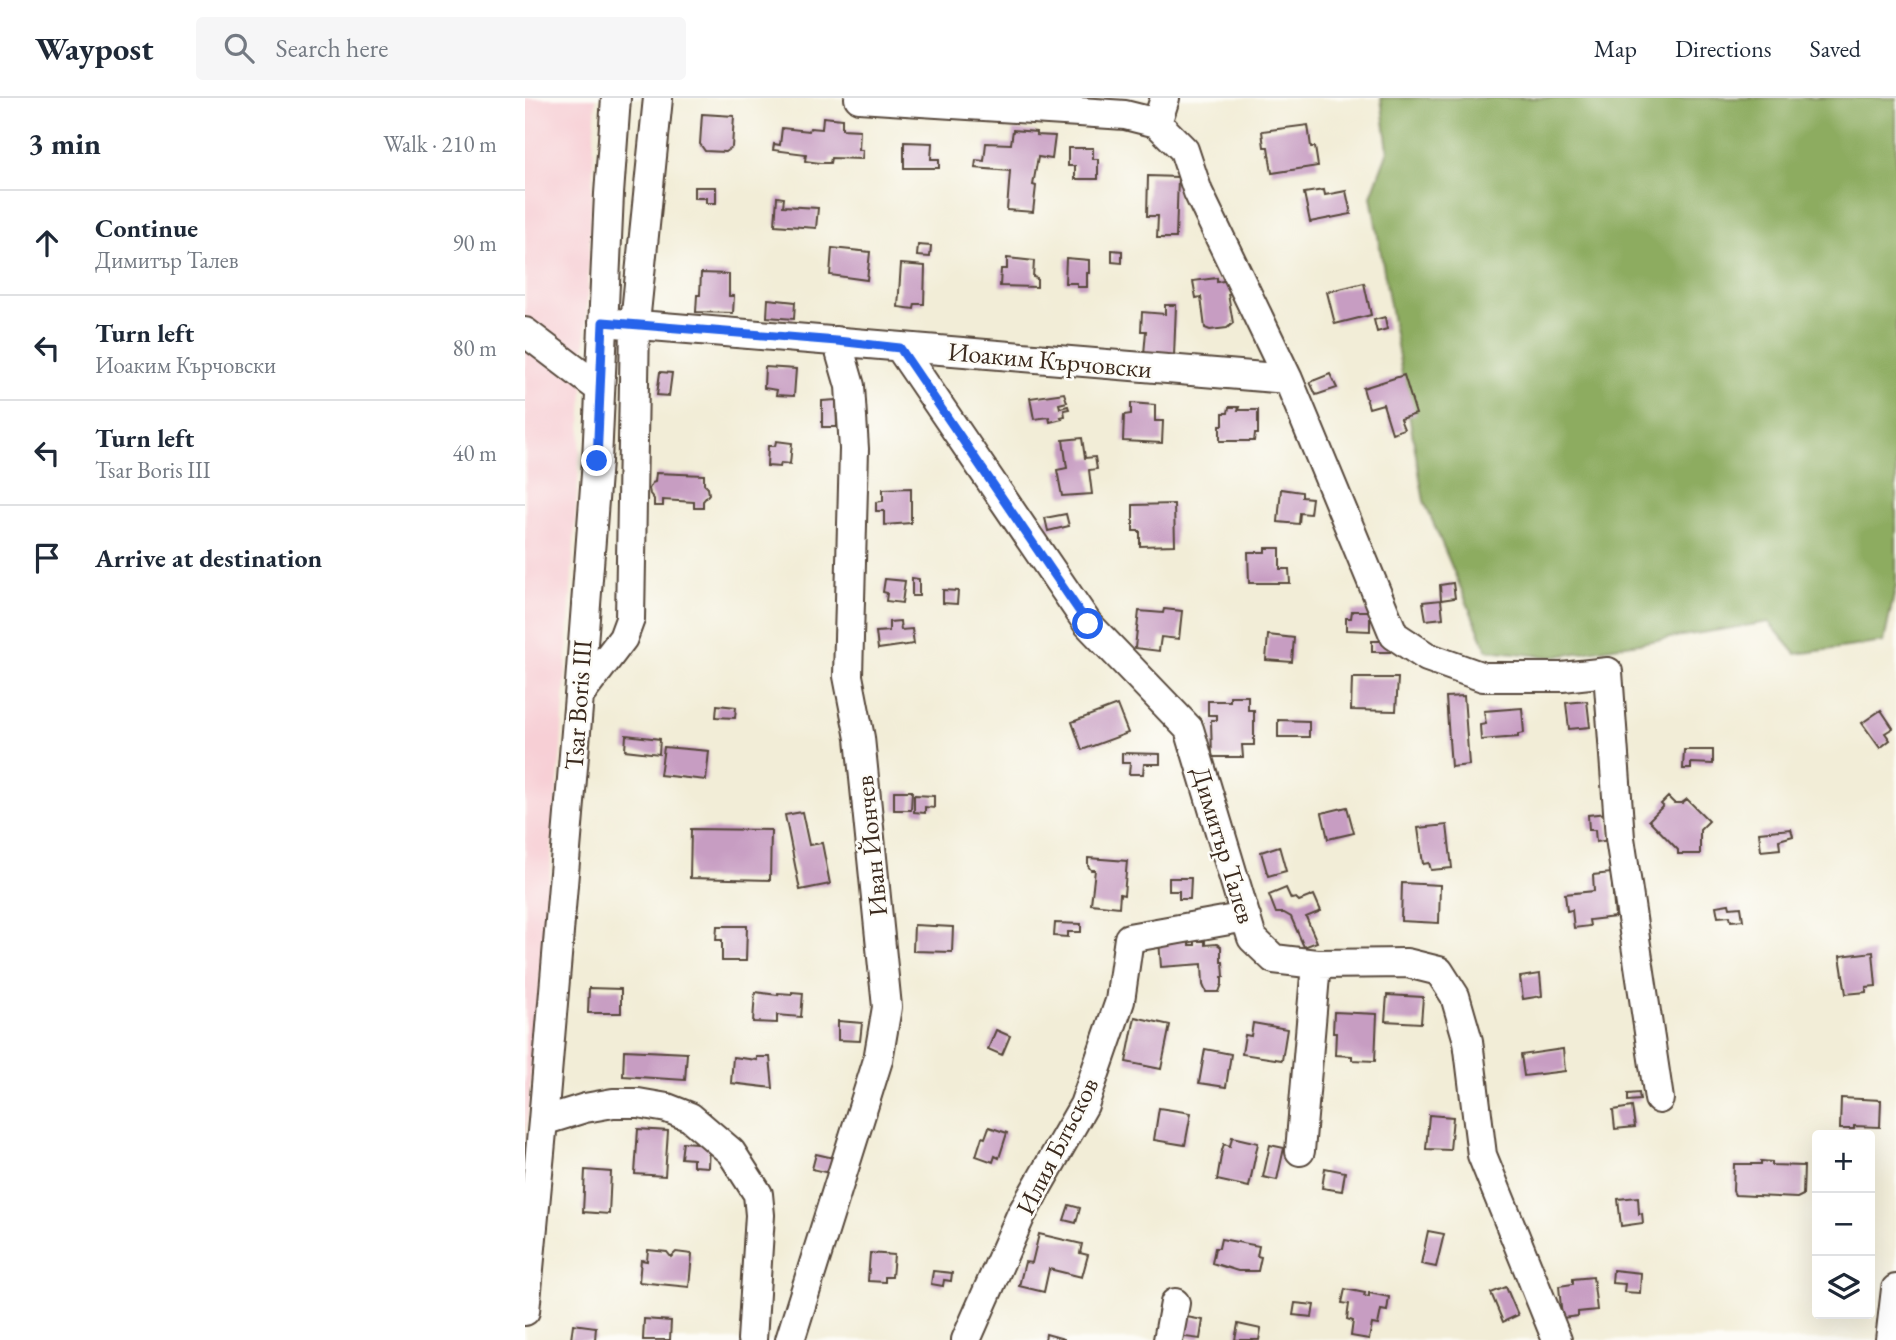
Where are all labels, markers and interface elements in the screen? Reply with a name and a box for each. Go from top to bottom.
search box [196,17,686,80]
text: Waypost [35,27,154,70]
icon: search [220,29,258,67]
text: Search here [276,31,388,65]
text: Map [1594,33,1637,64]
text: Directions [1675,33,1772,64]
text: Saved [1810,33,1861,64]
text: 3 min [28,124,101,163]
text: Walk · 210 m [383,129,497,159]
text: Continue [95,211,198,245]
icon: ahead [28,224,66,262]
text: 90 m [452,228,497,258]
text: Димитър Талев [95,245,238,275]
text: Turn left [95,316,194,350]
icon: left [28,329,66,367]
text: 80 m [452,333,497,363]
street label: Иоаким Кърчовски [946,334,1154,386]
text: Иоаким Кърчовски [95,350,276,380]
text: Turn left [95,421,194,455]
icon: left [28,434,66,472]
text: 40 m [452,438,497,468]
route end [581,445,612,476]
text: Tsar Boris III [95,455,211,485]
icon: arrive [28,539,66,577]
text: Arrive at destination [95,541,322,575]
route start [1072,608,1103,639]
street label: Tsar Boris III [556,638,600,771]
street label: Димитър Талев [1184,763,1264,927]
street label: Иван Йончев [847,774,895,918]
street label: Илия Блъсков [1008,1071,1106,1221]
map controls [1812,1130,1875,1319]
button: + [1812,1130,1875,1193]
button: − [1812,1193,1875,1256]
button: layers [1812,1256,1875,1319]

